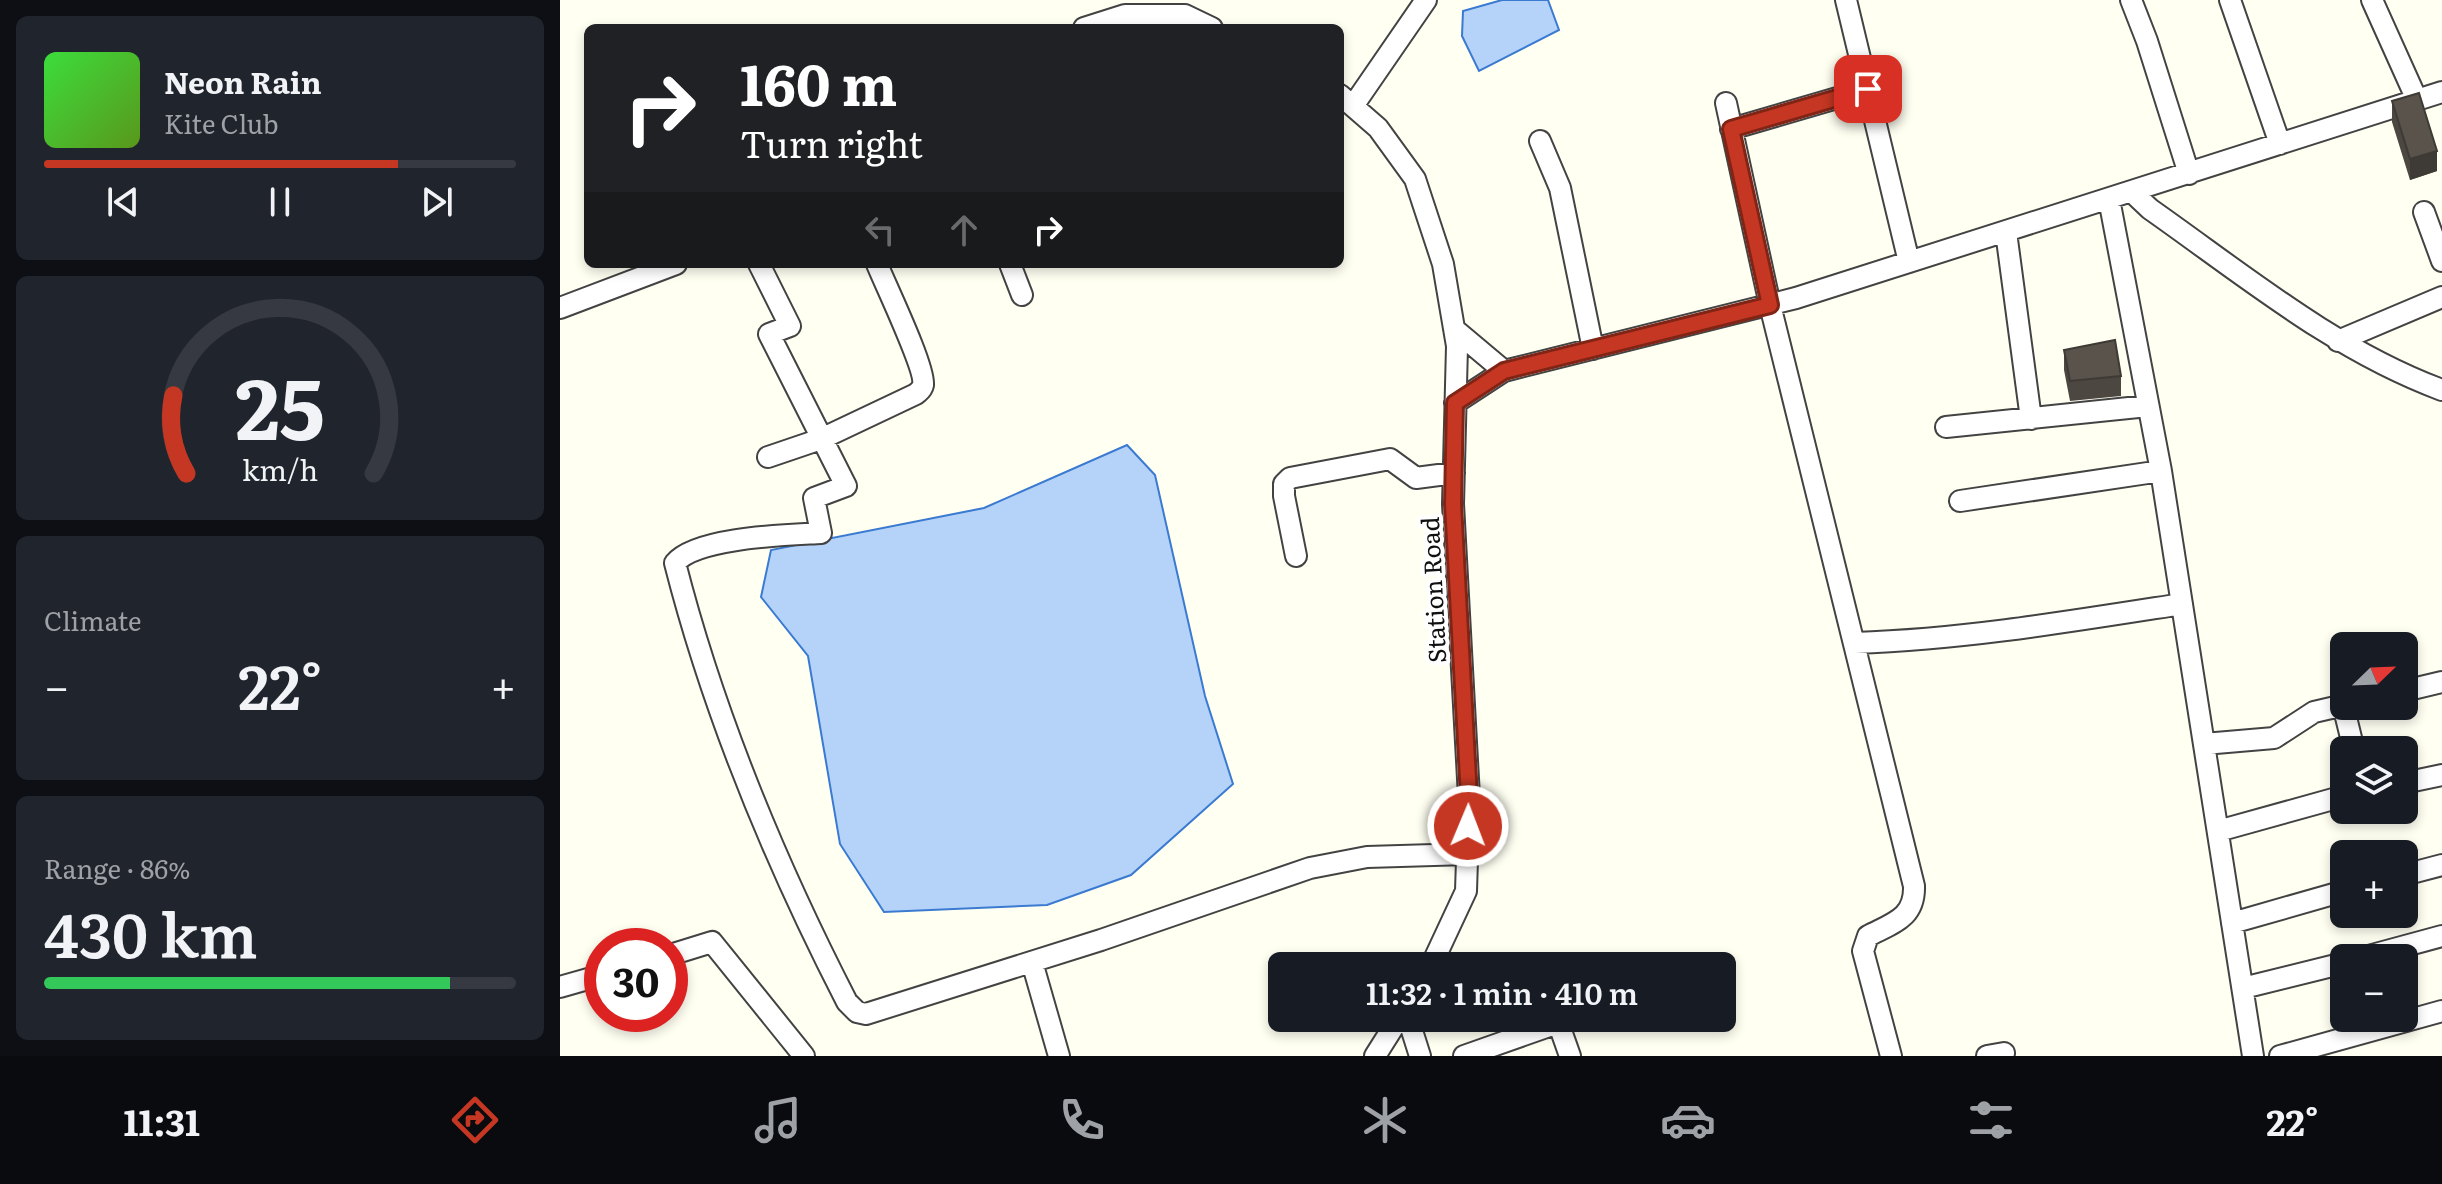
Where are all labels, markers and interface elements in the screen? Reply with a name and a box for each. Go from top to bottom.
text: 160 m [740,40,897,123]
pin [1834,55,1902,123]
icon: right [608,56,712,160]
text: Neon Rain [164,59,322,103]
icon: arrive [1846,67,1890,111]
text: Kite Club [164,103,279,142]
text: Turn right [740,116,923,169]
icon: previous [101,180,145,224]
icon: pause [258,180,302,224]
icon: next [415,180,459,224]
icon: left [858,208,902,252]
icon: ahead [942,208,986,252]
icon: right [1026,208,1070,252]
text: 25 [235,342,325,466]
text: km/h [242,447,318,490]
street label: Station Road [1411,516,1453,664]
text: Climate [44,600,142,639]
north arrow [2330,632,2418,720]
map controls [2330,632,2418,1032]
text: 22° [238,639,322,728]
text: − [44,651,70,717]
text: + [490,651,516,717]
button: layers [2330,736,2418,824]
position arrow [1426,784,1510,868]
button: + [2330,840,2418,928]
text: Range · 86% [44,848,190,887]
text: 430 km [44,887,258,976]
speed limit sign: 30 [584,928,688,1032]
button: − [2330,944,2418,1032]
text: 11:32 · 1 min · 410 m [1366,970,1638,1014]
icon: directions [447,1092,503,1148]
icon: music [750,1092,806,1148]
icon: phone [1054,1092,1110,1148]
icon: climate [1357,1092,1413,1148]
icon: car [1660,1092,1716,1148]
icon: filters [1963,1092,2019,1148]
text: 11:31 [124,1094,200,1147]
text: 22° [2266,1094,2318,1147]

